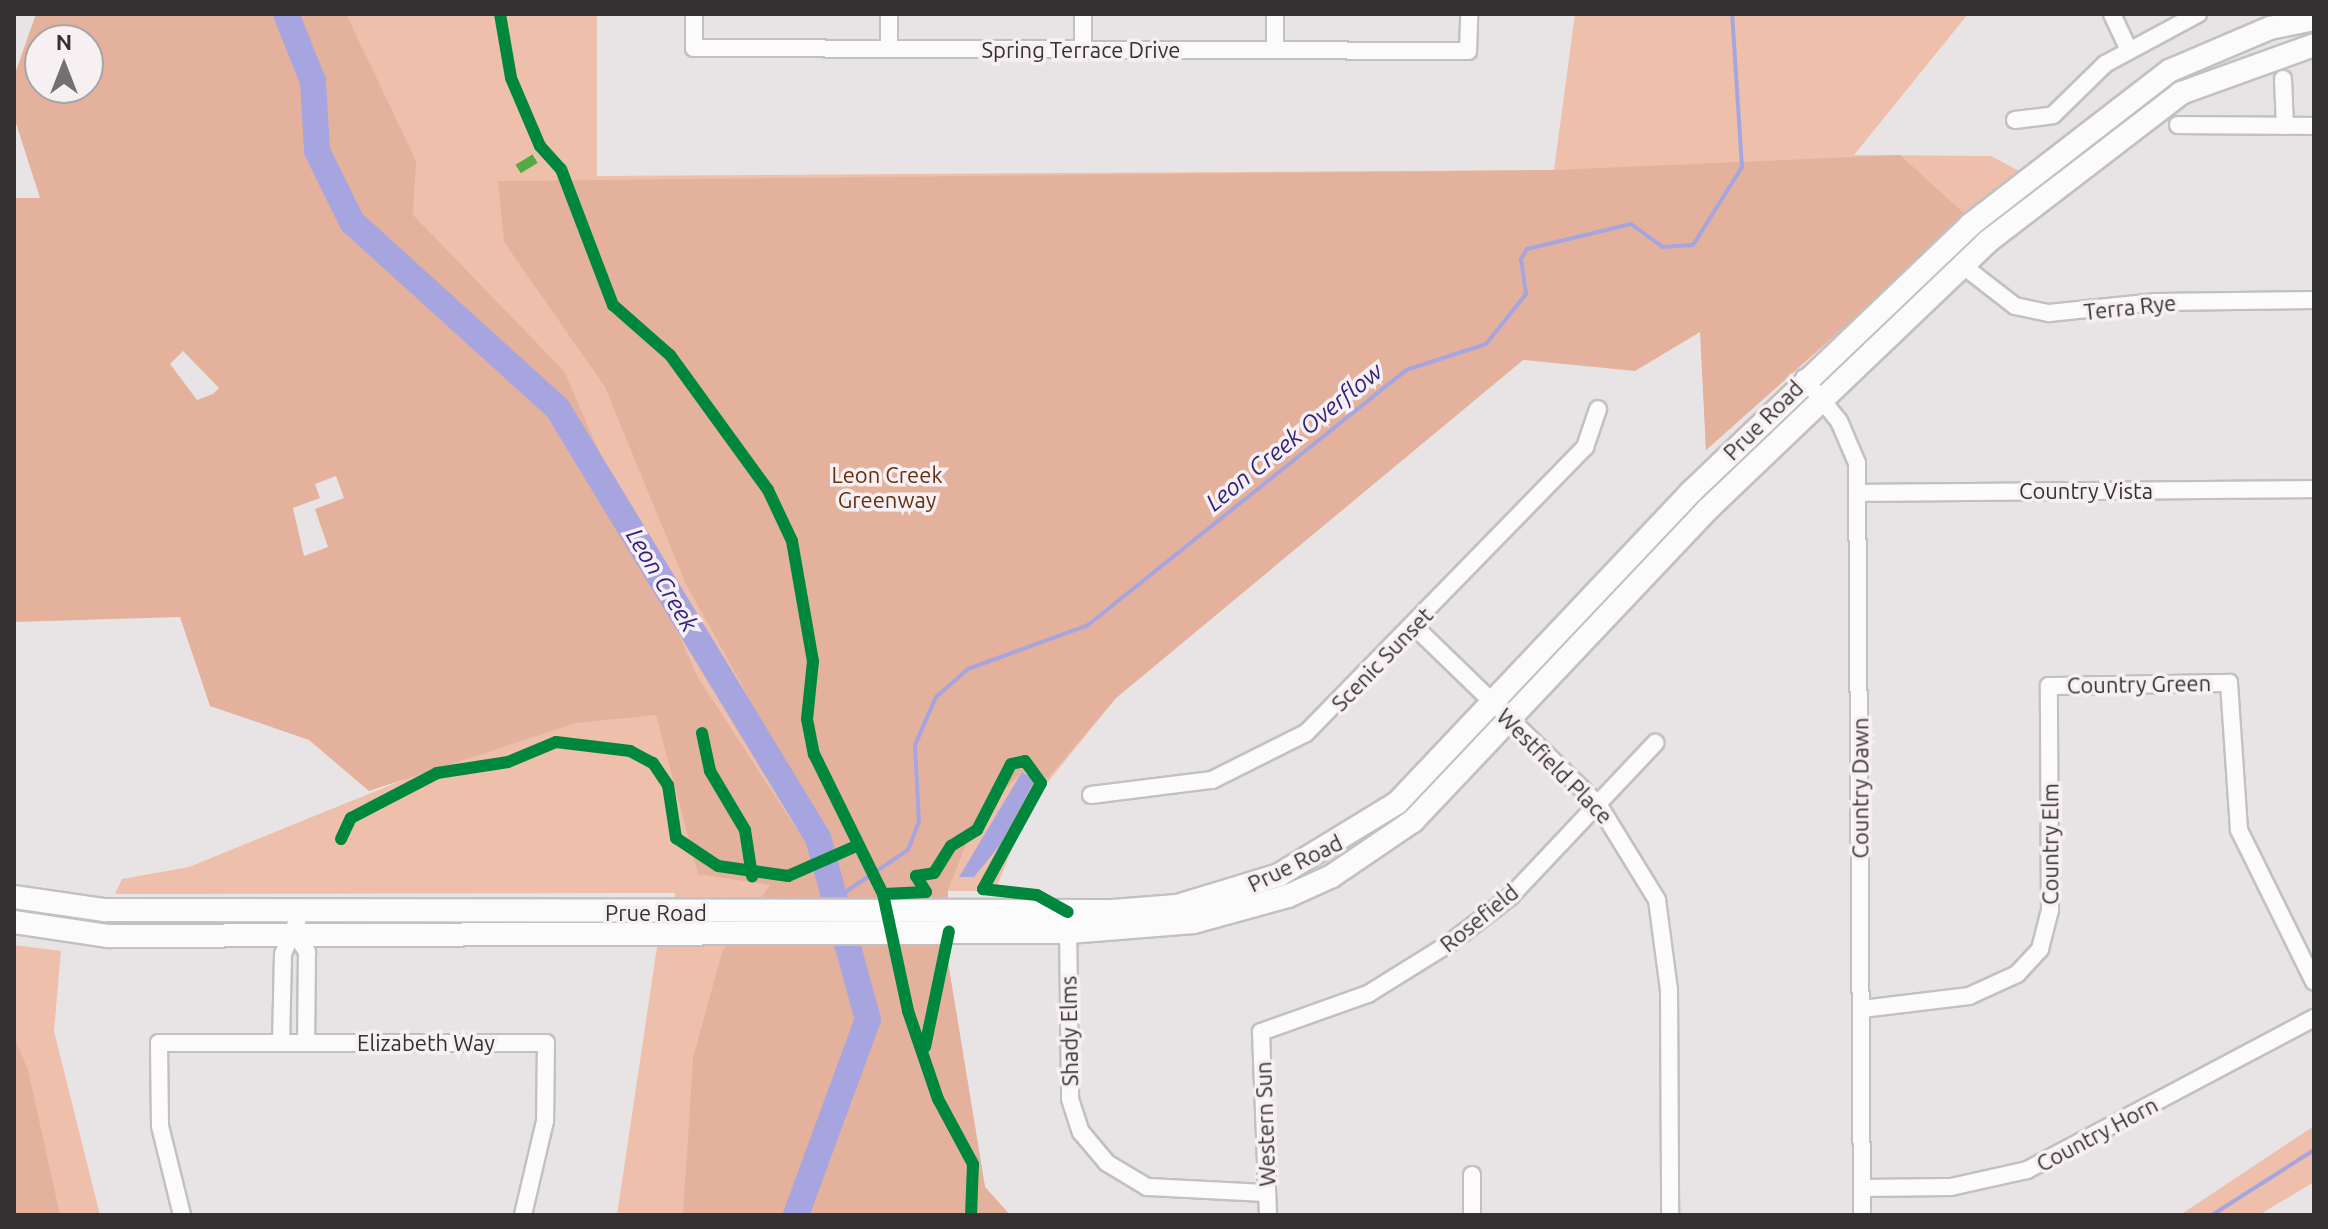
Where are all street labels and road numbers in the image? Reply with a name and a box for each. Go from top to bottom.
street label: Spring Terrace Drive [982,37,1180,63]
street label: Terra Rye [2082,289,2178,325]
street label: Prue Road [1718,375,1808,465]
street label: Country Vista [2019,478,2153,504]
street label: Scenic Sunset [1326,602,1438,716]
street label: Country Green [2067,670,2211,698]
street label: Westfield Place [1492,703,1618,829]
street label: Country Dawn [1847,717,1873,859]
street label: Country Elm [2037,783,2063,905]
street label: Prue Road [1243,829,1347,897]
street label: Rosefield [1435,879,1523,957]
street label: Prue Road [605,900,707,926]
street label: Shady Elms [1055,976,1083,1086]
street label: Elizabeth Way [357,1030,495,1056]
street label: Western Sun [1250,1061,1280,1187]
street label: Country Horn [2032,1091,2162,1177]

